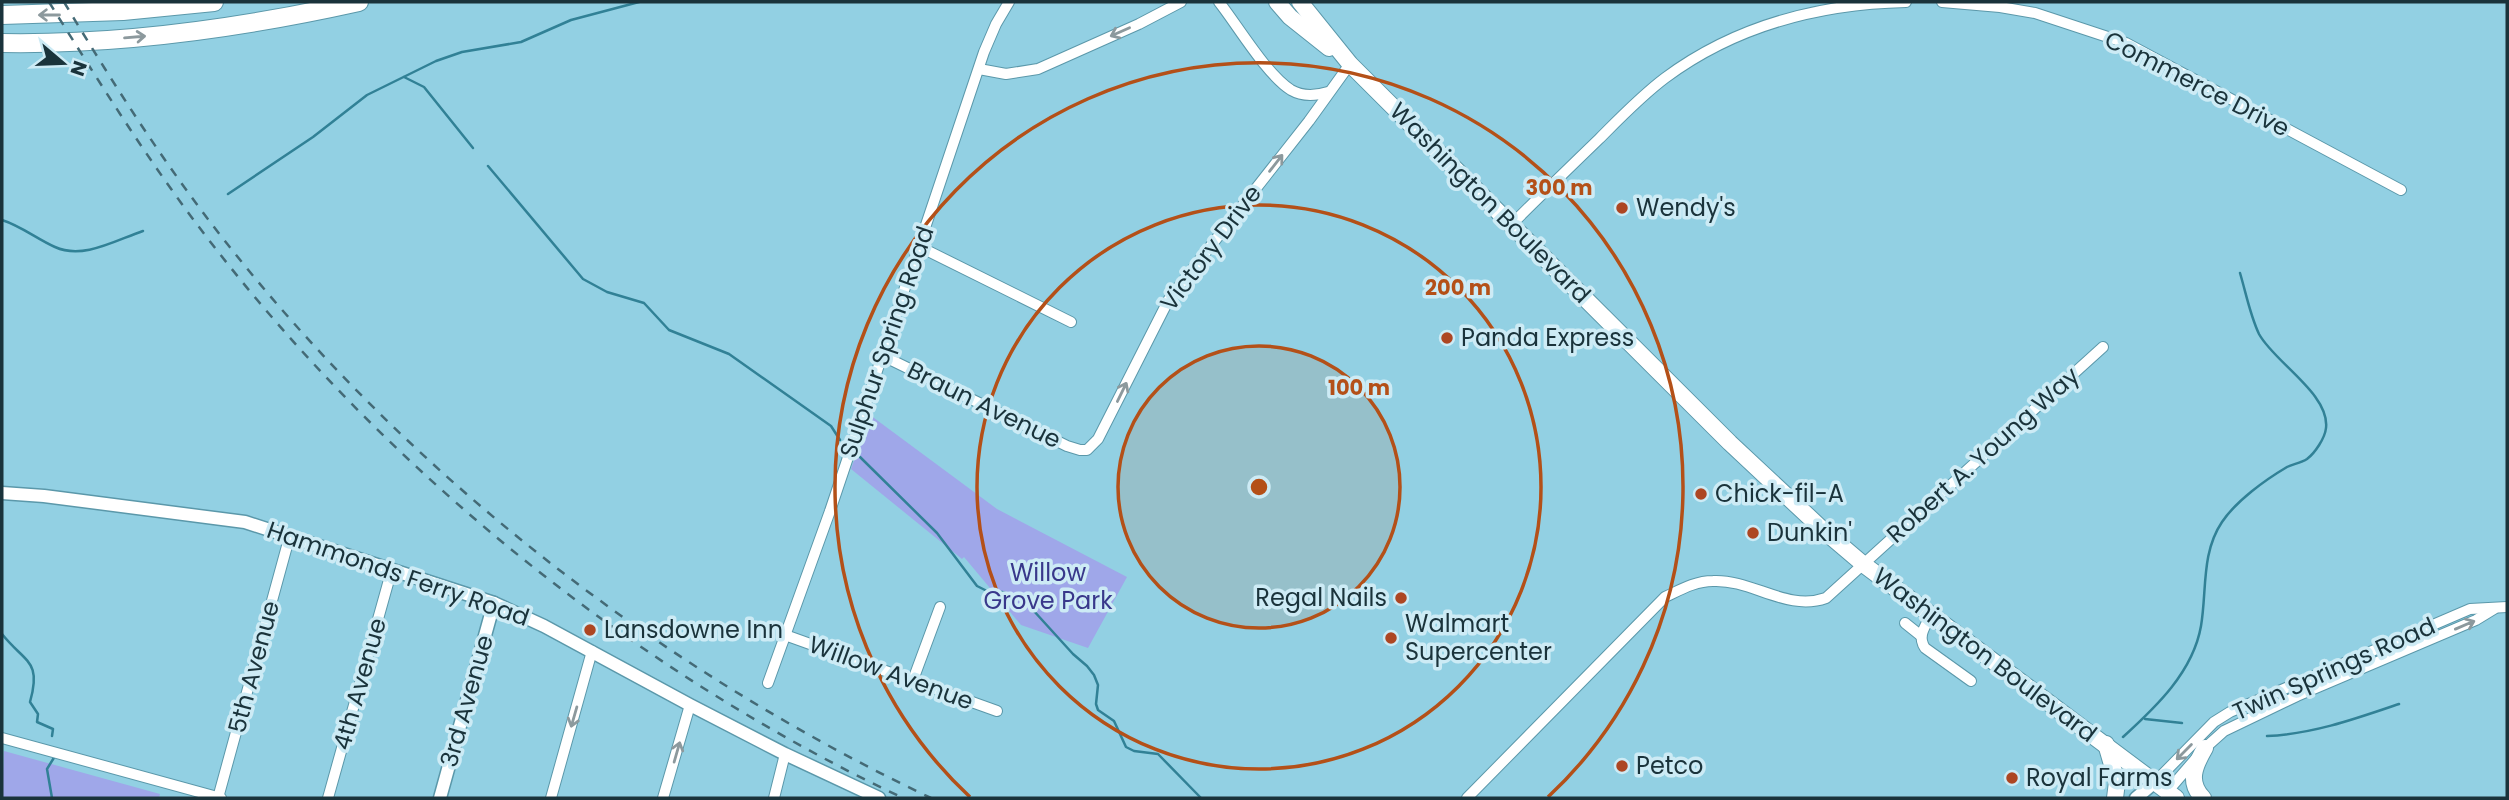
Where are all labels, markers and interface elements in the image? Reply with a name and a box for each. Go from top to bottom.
one-way arrow [37,8,60,22]
street label: Commerce Drive [2099,23,2295,144]
one-way arrow [1110,27,1132,40]
north arrow [28,28,98,98]
one-way arrow [123,30,145,43]
text: N [64,57,94,80]
street label: Washington Boulevard [1383,95,1598,310]
one-way arrow [1268,155,1283,173]
text: 300 m [1526,173,1592,202]
street label: Victory Drive [1152,178,1269,317]
place label: Wendy's [1636,191,1736,224]
marker: Wendy's [1614,200,1630,216]
street label: Sulphur Spring Road [831,221,942,462]
text: 200 m [1425,273,1491,302]
place label: Panda Express [1461,321,1634,354]
marker: Panda Express [1439,330,1455,346]
street label: Braun Avenue [902,353,1067,456]
street label: Robert A. Young Way [1879,359,2086,550]
text: 100 m [1328,373,1390,402]
one-way arrow [1115,382,1129,403]
centre of rings [1247,475,1271,499]
place label: Chick-fil-A [1715,477,1844,510]
marker: Chick-fil-A [1693,486,1709,502]
street label: Hammonds Ferry Road [263,513,534,634]
place label: Dunkin' [1767,516,1852,549]
marker: Dunkin' [1745,525,1761,541]
park label: Willow Grove Park [983,556,1113,617]
street label: Washington Boulevard [1867,560,2104,750]
place label: Regal Nails [1255,581,1387,614]
marker: Regal Nails [1393,590,1409,606]
street label: 5th Avenue [220,597,287,737]
place label: Walmart Supercenter [1405,607,1552,668]
street label: Twin Springs Road [2227,609,2440,728]
place label: Lansdowne Inn [604,613,783,646]
street label: 4th Avenue [325,614,394,754]
one-way arrow [2454,618,2475,631]
marker: Lansdowne Inn [582,622,598,638]
street label: Willow Avenue [804,627,978,718]
marker: Walmart Supercenter [1383,630,1399,646]
street label: 3rd Avenue [432,631,501,771]
one-way arrow [567,705,580,728]
one-way arrow [671,741,684,763]
one-way arrow [2176,743,2193,760]
place label: Petco [1636,749,1703,782]
marker: Petco [1614,758,1630,774]
place label: Royal Farms [2026,761,2173,794]
marker: Royal Farms [2004,770,2020,786]

